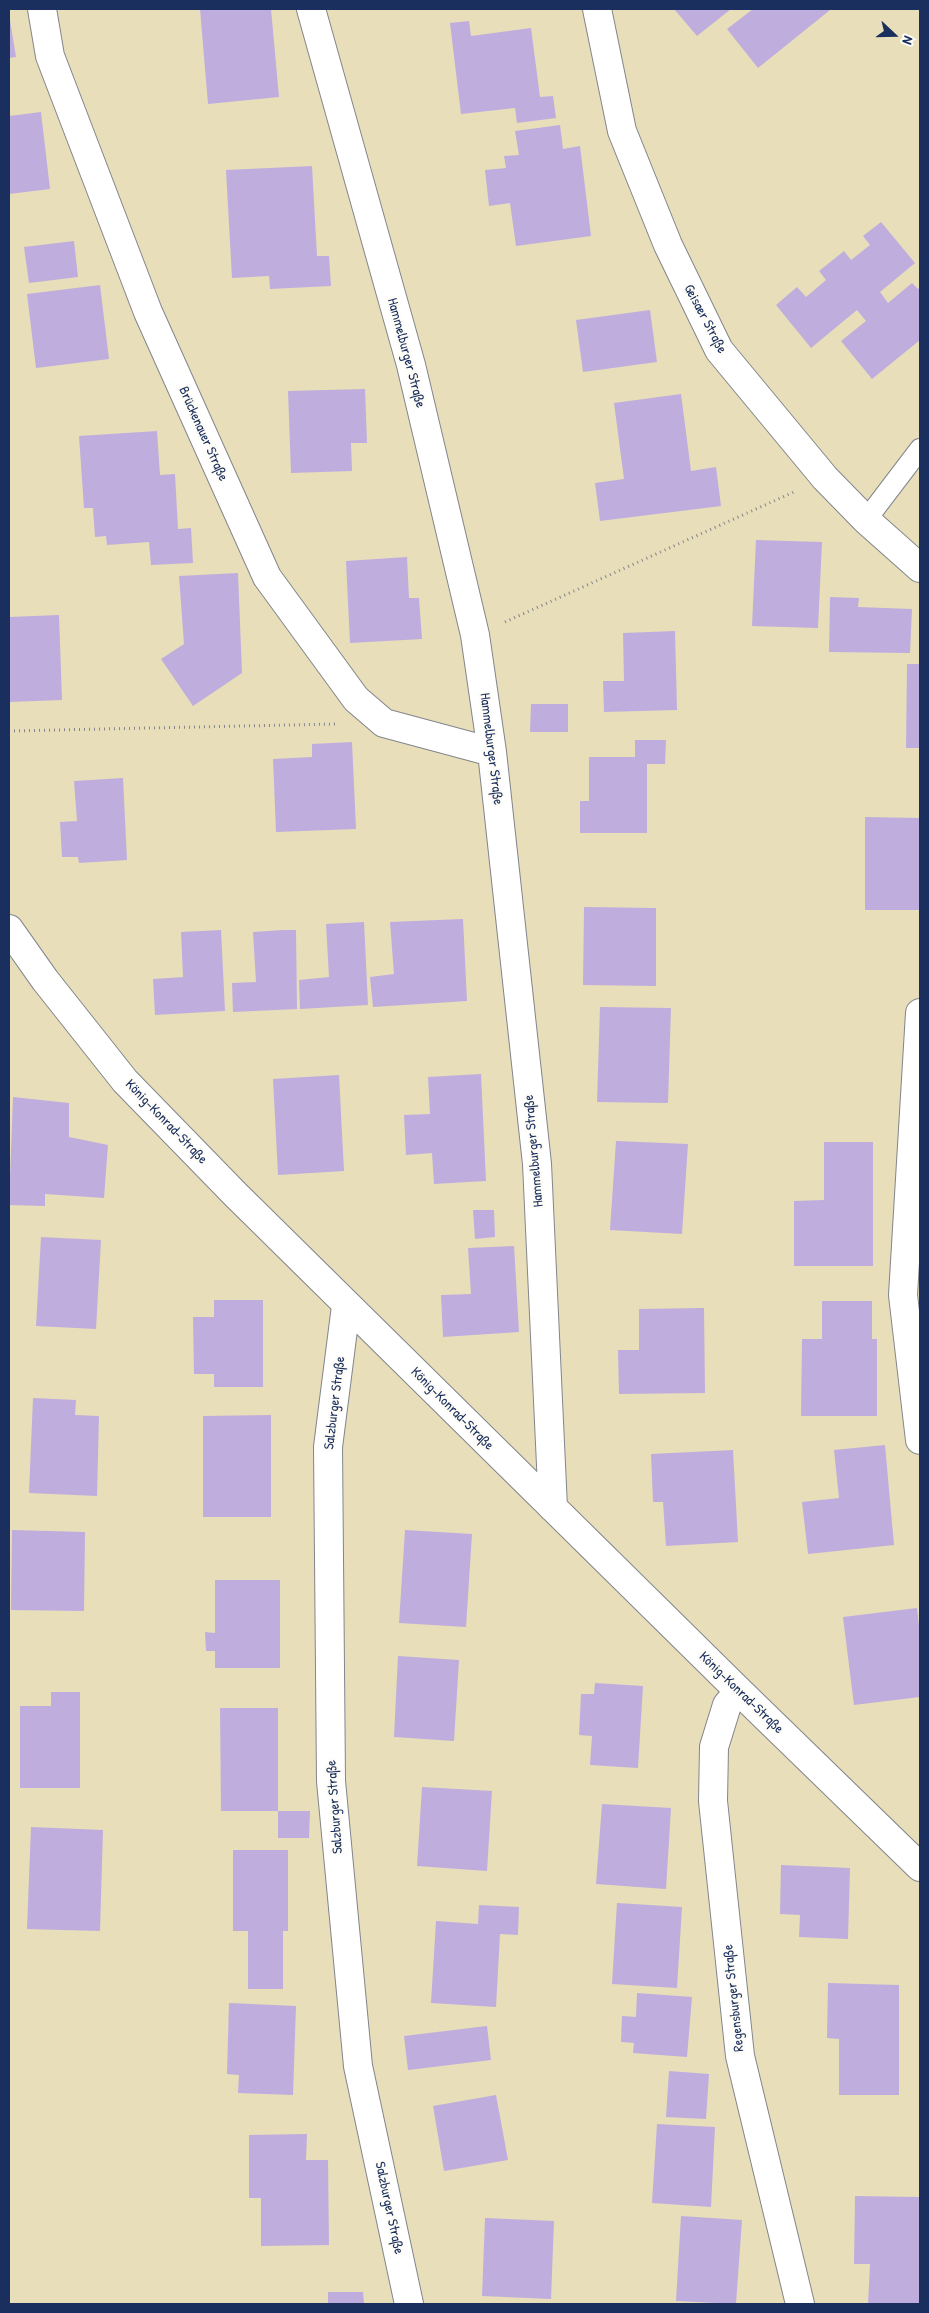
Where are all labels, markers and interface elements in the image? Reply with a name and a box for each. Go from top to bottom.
north arrow [869,10,919,60]
text: N [898,34,919,47]
street label: Geisaer Straße [680,282,730,356]
street label: Hammelburger Straße [383,296,429,410]
street label: Brückenauer Straße [175,384,231,484]
street label: Hammelburger Straße [476,692,506,806]
street label: König-Konrad-Straße [122,1076,210,1168]
street label: Hammelburger Straße [521,1094,547,1208]
street label: Salzburger Straße [321,1355,349,1451]
street label: König-Konrad-Straße [407,1364,497,1454]
street label: König-Konrad-Straße [695,1649,787,1737]
street label: Salzburger Straße [323,1760,347,1854]
street label: Regensburger Straße [720,1944,748,2052]
street label: Salzburger Straße [371,2160,407,2256]

